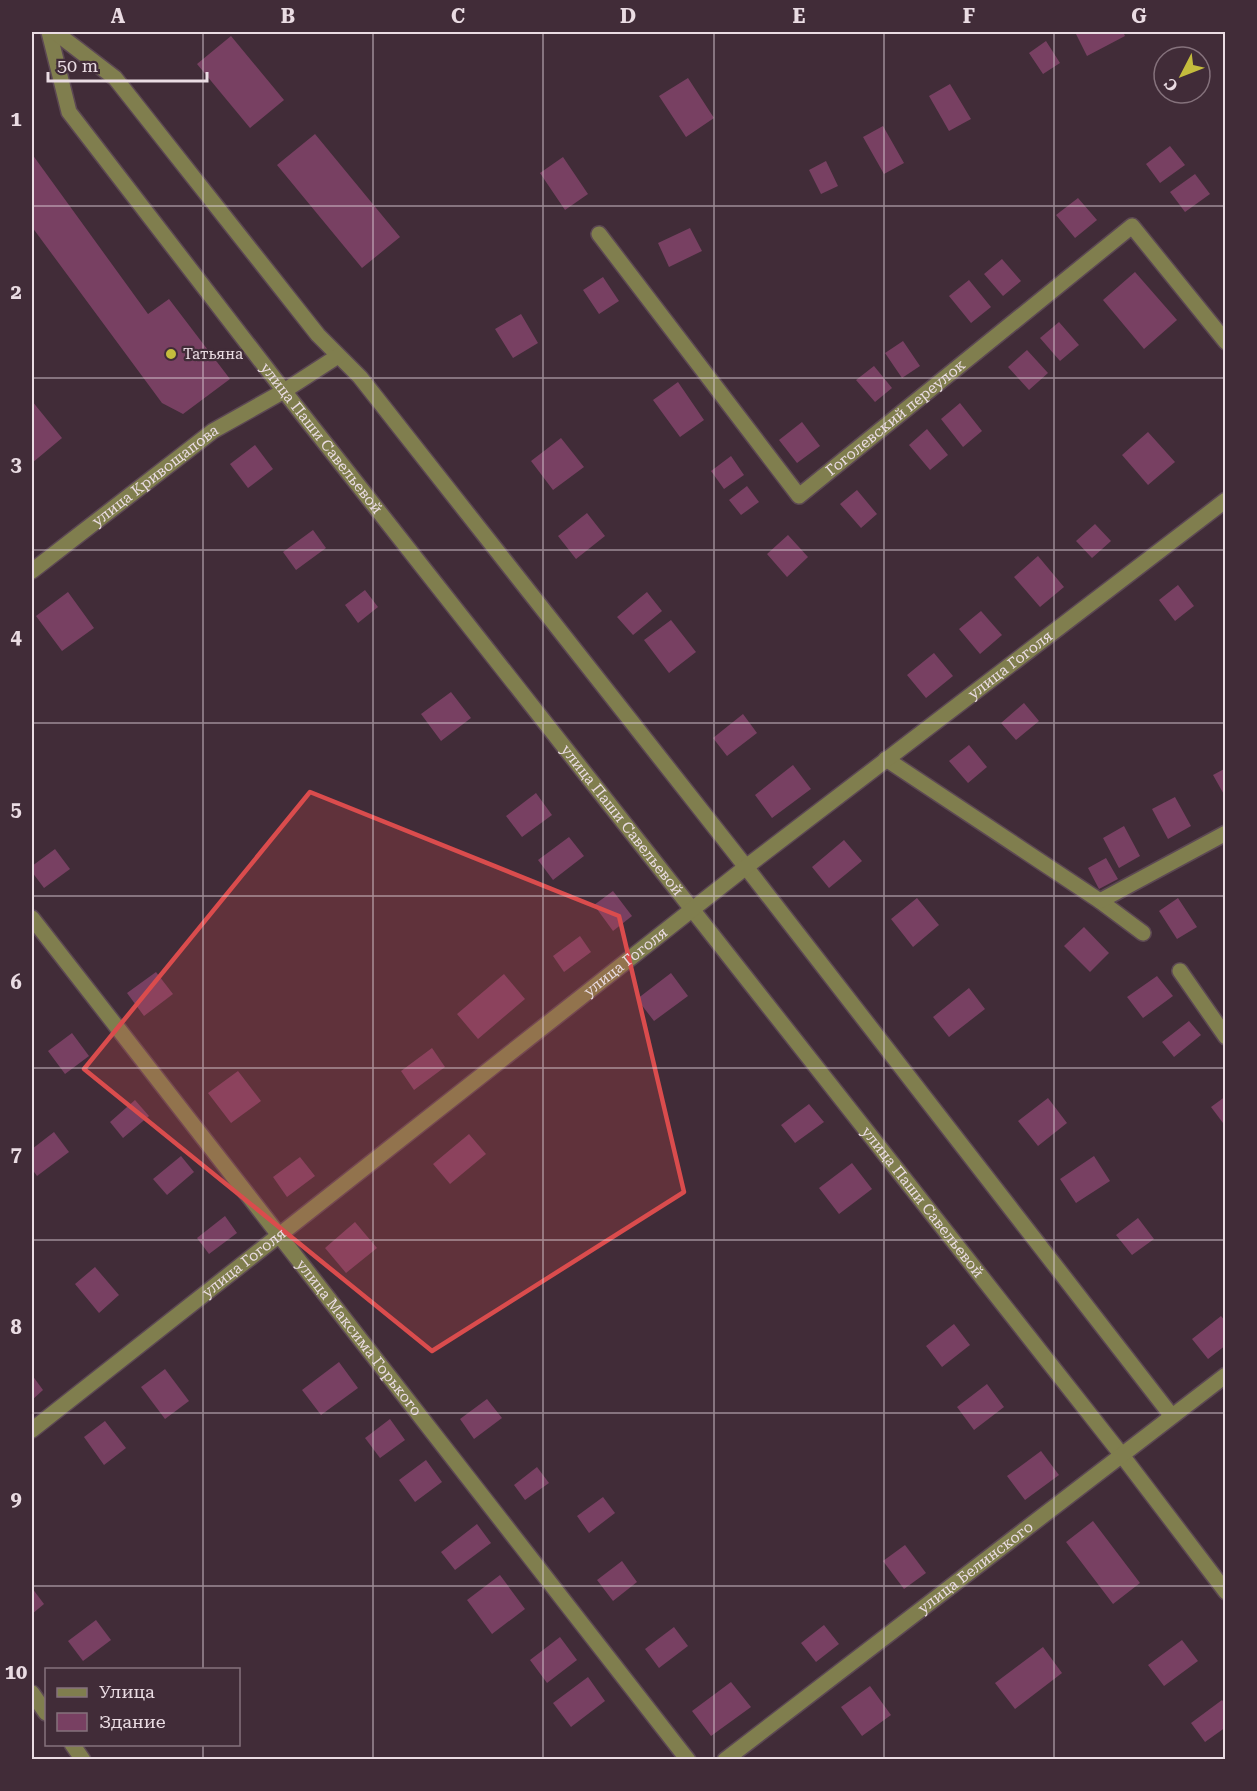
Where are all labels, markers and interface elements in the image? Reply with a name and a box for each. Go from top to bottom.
text: A [111,4,126,28]
text: B [281,4,295,28]
text: C [451,4,465,28]
text: D [620,4,636,28]
text: E [793,4,806,28]
text: F [963,4,975,28]
text: G [1131,4,1147,28]
scale bar [48,45,207,83]
north arrow [1152,45,1212,105]
text: 50 m [57,55,98,76]
text: С [1160,74,1182,95]
text: 1 [10,107,22,131]
text: 2 [10,280,22,304]
place label: Татьяна [183,345,243,363]
marker: Татьяна [164,347,178,361]
street label: Гоголевский переулок [822,355,969,480]
street label: улица Паши Савельевой [257,359,386,517]
street label: улица Кривощапова [88,421,222,530]
text: 3 [10,452,22,476]
text: 4 [10,625,22,649]
street label: улица Гоголя [965,627,1056,703]
street label: улица Паши Савельевой [557,741,687,899]
text: 5 [10,797,22,821]
street label: улица Гоголя [580,923,671,1000]
text: 6 [10,970,22,994]
street label: улица Паши Савельевой [858,1123,988,1281]
text: 7 [10,1142,22,1166]
street label: улица Гоголя [199,1224,289,1301]
street label: улица Максима Горького [292,1256,425,1419]
text: 8 [10,1315,22,1339]
text: 9 [10,1487,22,1511]
street label: улица Белинского [914,1518,1037,1617]
text: 10 [5,1660,27,1684]
legend [45,1668,240,1746]
text: Улица [99,1681,155,1702]
text: Здание [99,1711,166,1732]

